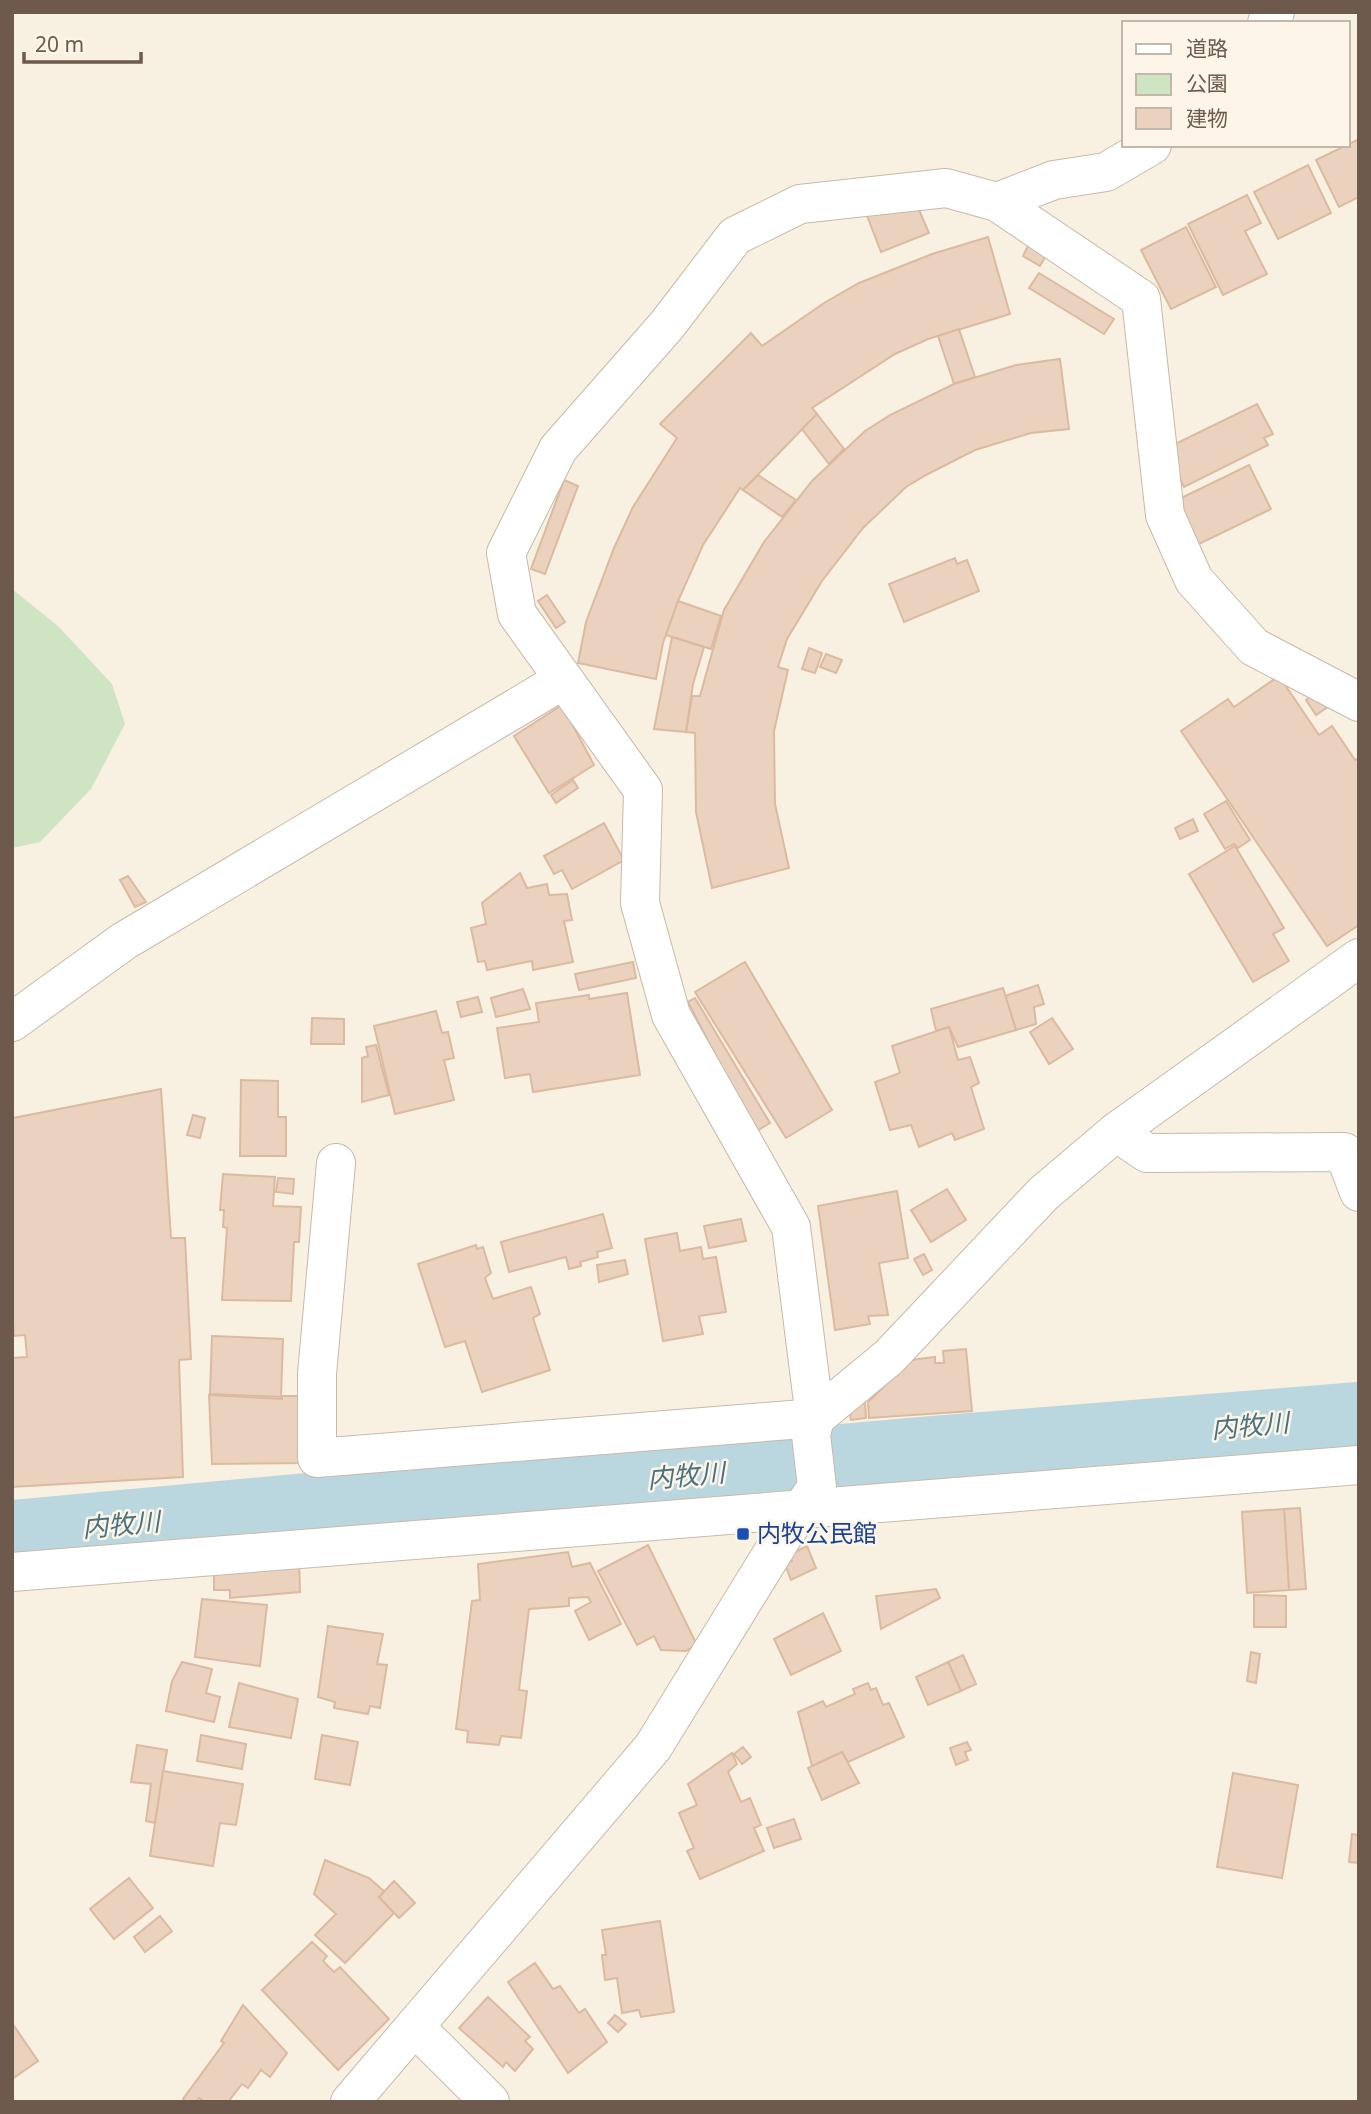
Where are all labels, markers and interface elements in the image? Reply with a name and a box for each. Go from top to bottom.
scale bar [24,21,142,65]
legend [1122,21,1350,147]
text: 20 m [35,30,84,58]
text: 道路 [1186,34,1228,62]
text: 公園 [1186,69,1228,97]
text: 建物 [1186,104,1228,132]
water label: 内牧川 [1209,1403,1293,1446]
water label: 内牧川 [645,1453,729,1496]
water label: 内牧川 [80,1502,164,1545]
place label: 内牧公民館 [757,1516,877,1549]
marker: 内牧公民館 [735,1526,751,1542]

